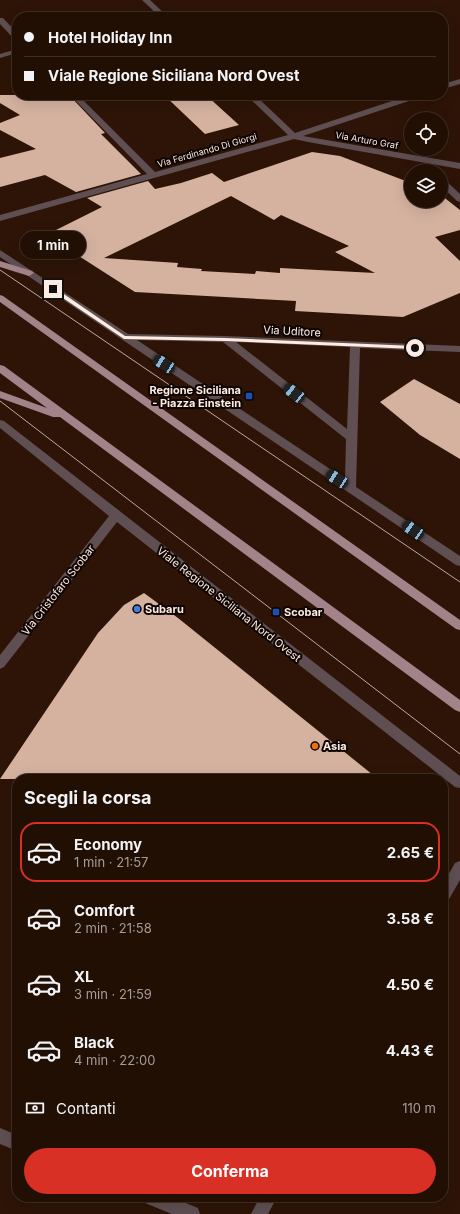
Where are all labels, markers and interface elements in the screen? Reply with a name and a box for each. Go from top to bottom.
text: Hotel Holiday Inn [48,28,172,47]
text: Viale Regione Siciliana Nord Ovest [48,66,299,85]
map controls [404,112,448,208]
button: locate [404,112,448,156]
street label: Via Arturo Graf [335,129,400,151]
street label: Via Ferdinando Di Giorgi [156,131,258,169]
button: layers [404,164,448,208]
callout: 1 min [20,231,86,259]
text: 1 min [37,237,69,253]
route end [44,280,62,298]
street label: Via Uditore [263,323,321,339]
route start [406,339,424,357]
car [151,352,177,376]
car [281,381,307,405]
place label: Regione Siciliana - Piazza Einstein [149,383,241,410]
marker: Regione Siciliana - Piazza Einstein [244,391,254,401]
car [324,467,350,491]
car [400,518,426,542]
street label: Via Cristofaro Scobar [18,542,98,638]
street label: Viale Regione Siciliana Nord Ovest [154,543,304,665]
place label: Subaru [145,602,184,616]
marker: Subaru [132,604,142,614]
place label: Scobar [284,605,323,619]
marker: Scobar [271,607,281,617]
place label: Asia [323,739,347,753]
marker: Asia [310,741,320,751]
text: Scegli la corsa [24,787,152,808]
icon: car [26,834,62,870]
text: Economy [74,835,142,854]
text: 2.65 € [387,843,434,862]
text: 1 min · 21:57 [74,854,148,870]
icon: car [26,900,62,936]
text: Comfort [74,901,135,920]
text: 3.58 € [387,909,434,928]
text: 2 min · 21:58 [74,920,152,936]
icon: car [26,966,62,1002]
text: XL [74,967,94,986]
text: 4.50 € [386,975,434,994]
text: 3 min · 21:59 [74,986,152,1002]
icon: car [26,1032,62,1068]
text: Black [74,1033,114,1052]
text: 4.43 € [386,1041,434,1060]
text: 4 min · 22:00 [74,1052,155,1068]
icon: cash [24,1097,46,1119]
text: Contanti [56,1099,116,1118]
text: 110 m [402,1100,436,1116]
button: Conferma [24,1148,436,1194]

